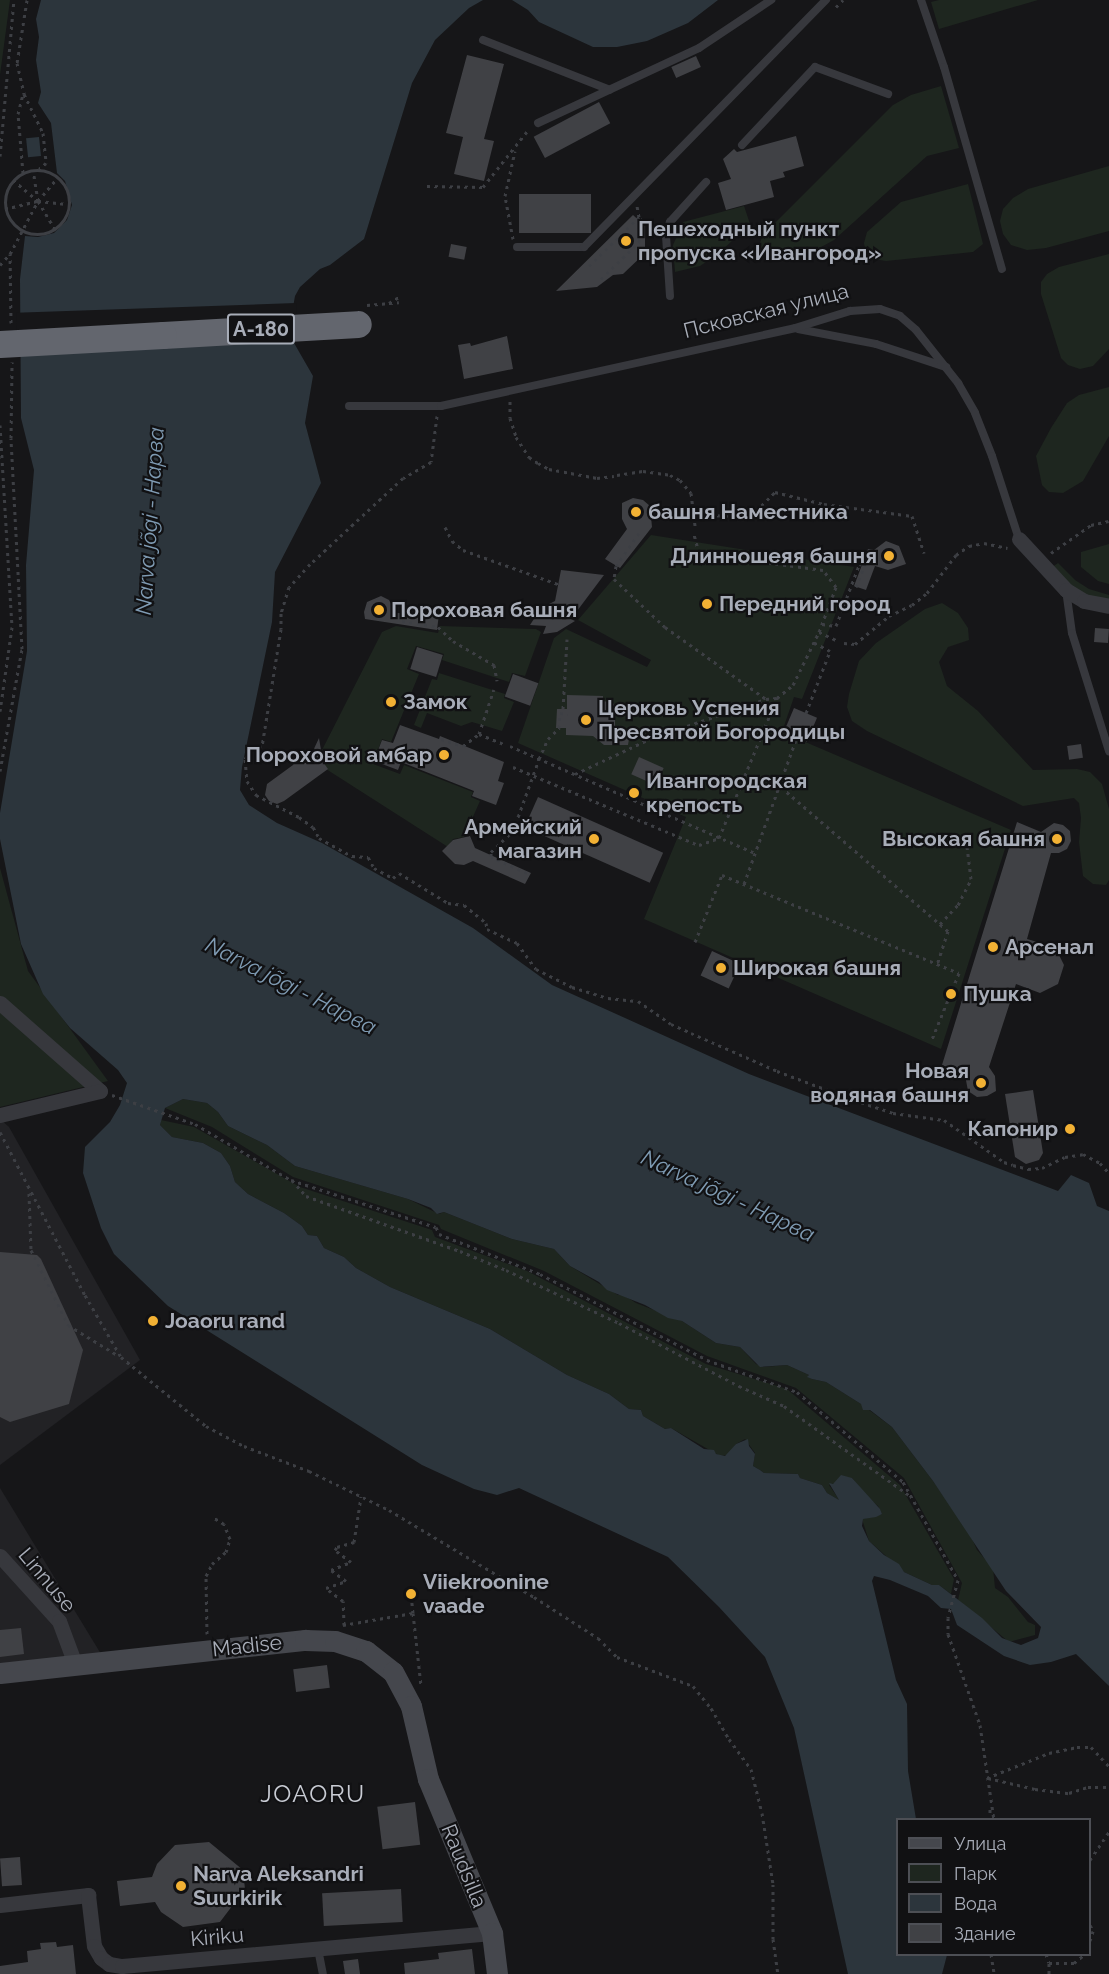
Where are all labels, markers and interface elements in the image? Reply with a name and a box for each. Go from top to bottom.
place label: Пешеходный пункт пропуска «Ивангород» [638,216,882,266]
marker: Пешеходный пункт пропуска «Ивангород» [619,234,633,248]
street label: Псковская улица [680,278,852,344]
road number: А-180 [226,312,296,346]
water label: Narva jõgi - Нарва [130,426,170,616]
place label: башня Наместника [648,499,848,525]
marker: башня Наместника [629,505,643,519]
place label: Длинношеяя башня [670,543,877,569]
marker: Длинношеяя башня [882,549,896,563]
place label: Передний город [719,591,890,617]
place label: Пороховая башня [391,597,577,623]
marker: Передний город [700,597,714,611]
marker: Пороховая башня [372,603,386,617]
place label: Замок [403,689,468,715]
marker: Замок [384,695,398,709]
place label: Церковь Успения Пресвятой Богородицы [598,695,845,745]
marker: Церковь Успения Пресвятой Богородицы [579,713,593,727]
place label: Пороховой амбар [246,742,432,768]
marker: Пороховой амбар [437,748,451,762]
place label: Ивангородская крепость [646,768,807,818]
marker: Ивангородская крепость [627,786,641,800]
place label: Армейский магазин [464,814,582,864]
place label: Высокая башня [882,826,1045,852]
marker: Армейский магазин [587,832,601,846]
marker: Высокая башня [1050,832,1064,846]
water label: Narva jõgi - Нарва [201,931,381,1041]
place label: Арсенал [1005,934,1094,960]
marker: Арсенал [986,940,1000,954]
place label: Широкая башня [733,955,901,981]
marker: Широкая башня [714,961,728,975]
place label: Пушка [963,981,1032,1007]
marker: Пушка [944,987,958,1001]
place label: Новая водяная башня [810,1058,969,1108]
marker: Новая водяная башня [974,1076,988,1090]
place label: Капонир [968,1116,1058,1142]
marker: Капонир [1063,1122,1077,1136]
water label: Narva jõgi - Нарва [637,1144,819,1248]
place label: Joaoru rand [165,1308,285,1334]
marker: Joaoru rand [146,1314,160,1328]
street label: Linnuse [13,1543,81,1617]
place label: Viiekroonine vaade [423,1569,549,1619]
marker: Viiekroonine vaade [404,1587,418,1601]
street label: Madise [211,1630,283,1662]
district label: JOAORU [260,1780,366,1808]
legend [896,1818,1091,1956]
street label: Raudsilla [436,1820,492,1912]
text: Улица [954,1833,1006,1854]
place label: Narva Aleksandri Suurkirik [193,1861,365,1911]
text: Парк [954,1863,997,1884]
marker: Narva Aleksandri Suurkirik [174,1879,188,1893]
text: Вода [954,1893,997,1914]
street label: Kiriku [189,1922,245,1952]
text: Здание [954,1923,1016,1944]

